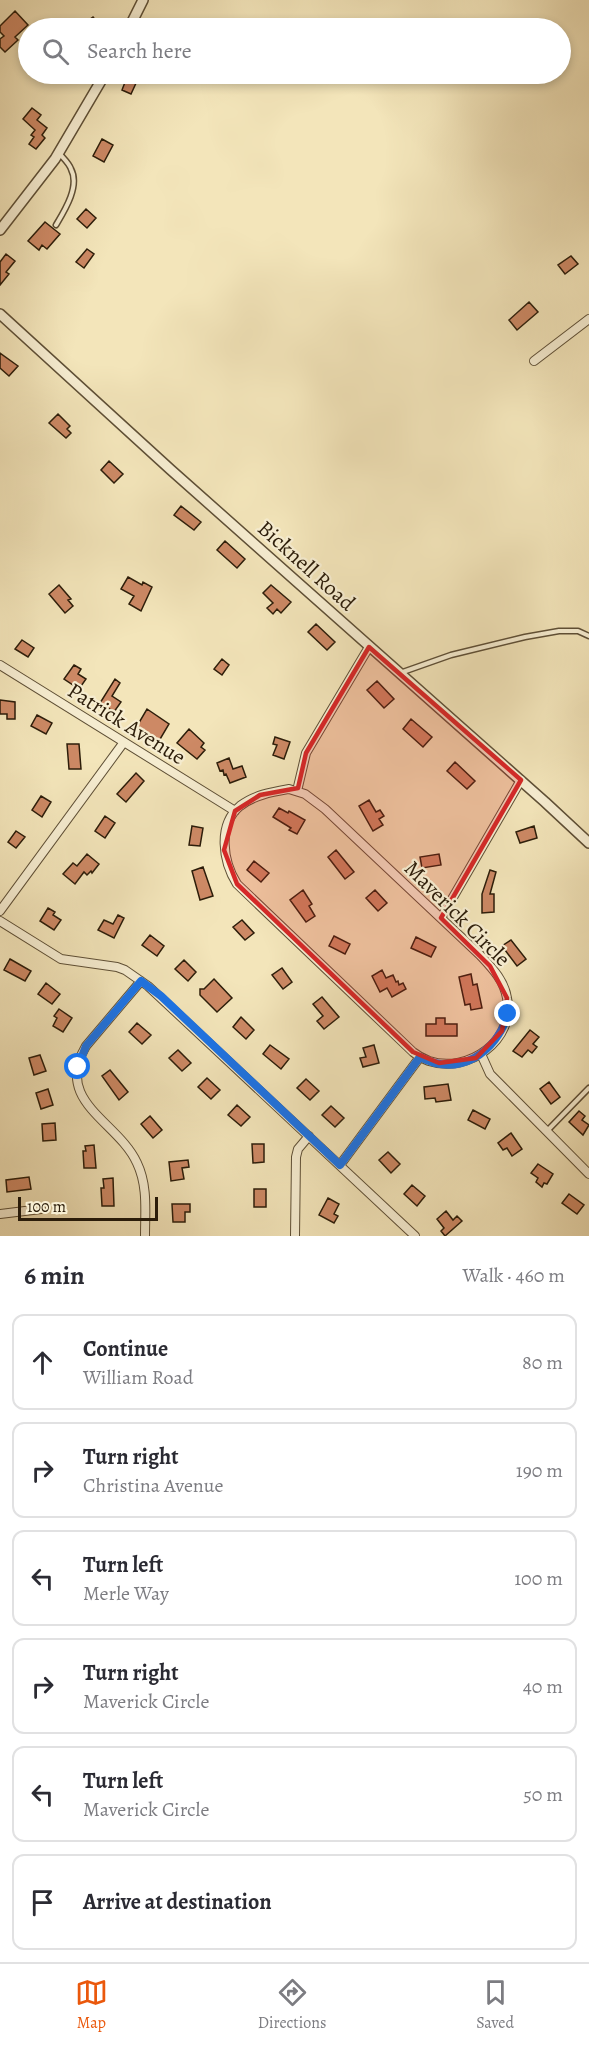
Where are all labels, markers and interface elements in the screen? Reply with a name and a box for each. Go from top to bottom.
search box [18,18,571,84]
icon: search [39,35,72,68]
text: Search here [87,36,192,66]
street label: Bicknell Road [251,514,362,618]
street label: Patrick Avenue [62,676,191,772]
street label: Maverick Circle [398,854,517,973]
route end [494,1000,520,1026]
route start [64,1053,90,1079]
scale bar [18,1194,158,1222]
text: 100 m [27,1196,66,1218]
text: 6 min [24,1258,85,1293]
text: Walk · 460 m [462,1262,565,1289]
text: Continue [83,1334,168,1364]
icon: ahead [26,1346,59,1379]
text: 80 m [522,1349,563,1376]
text: William Road [83,1364,193,1391]
text: Turn right [83,1442,179,1472]
icon: right [26,1454,59,1487]
text: 190 m [516,1457,563,1484]
text: Christina Avenue [83,1472,224,1499]
text: Turn left [83,1550,163,1580]
icon: left [26,1562,59,1595]
text: 100 m [514,1565,563,1592]
text: Merle Way [83,1580,169,1607]
text: Turn right [83,1658,179,1688]
icon: right [26,1670,59,1703]
text: 40 m [523,1673,563,1700]
text: Maverick Circle [83,1688,209,1715]
text: Turn left [83,1766,163,1796]
icon: left [26,1778,59,1811]
text: 50 m [523,1781,563,1808]
text: Maverick Circle [83,1796,209,1823]
icon: arrive [26,1886,59,1919]
text: Arrive at destination [83,1887,272,1917]
tab: Map [75,1976,108,2034]
tab: Directions [258,1976,326,2034]
tab: Saved [476,1976,514,2034]

